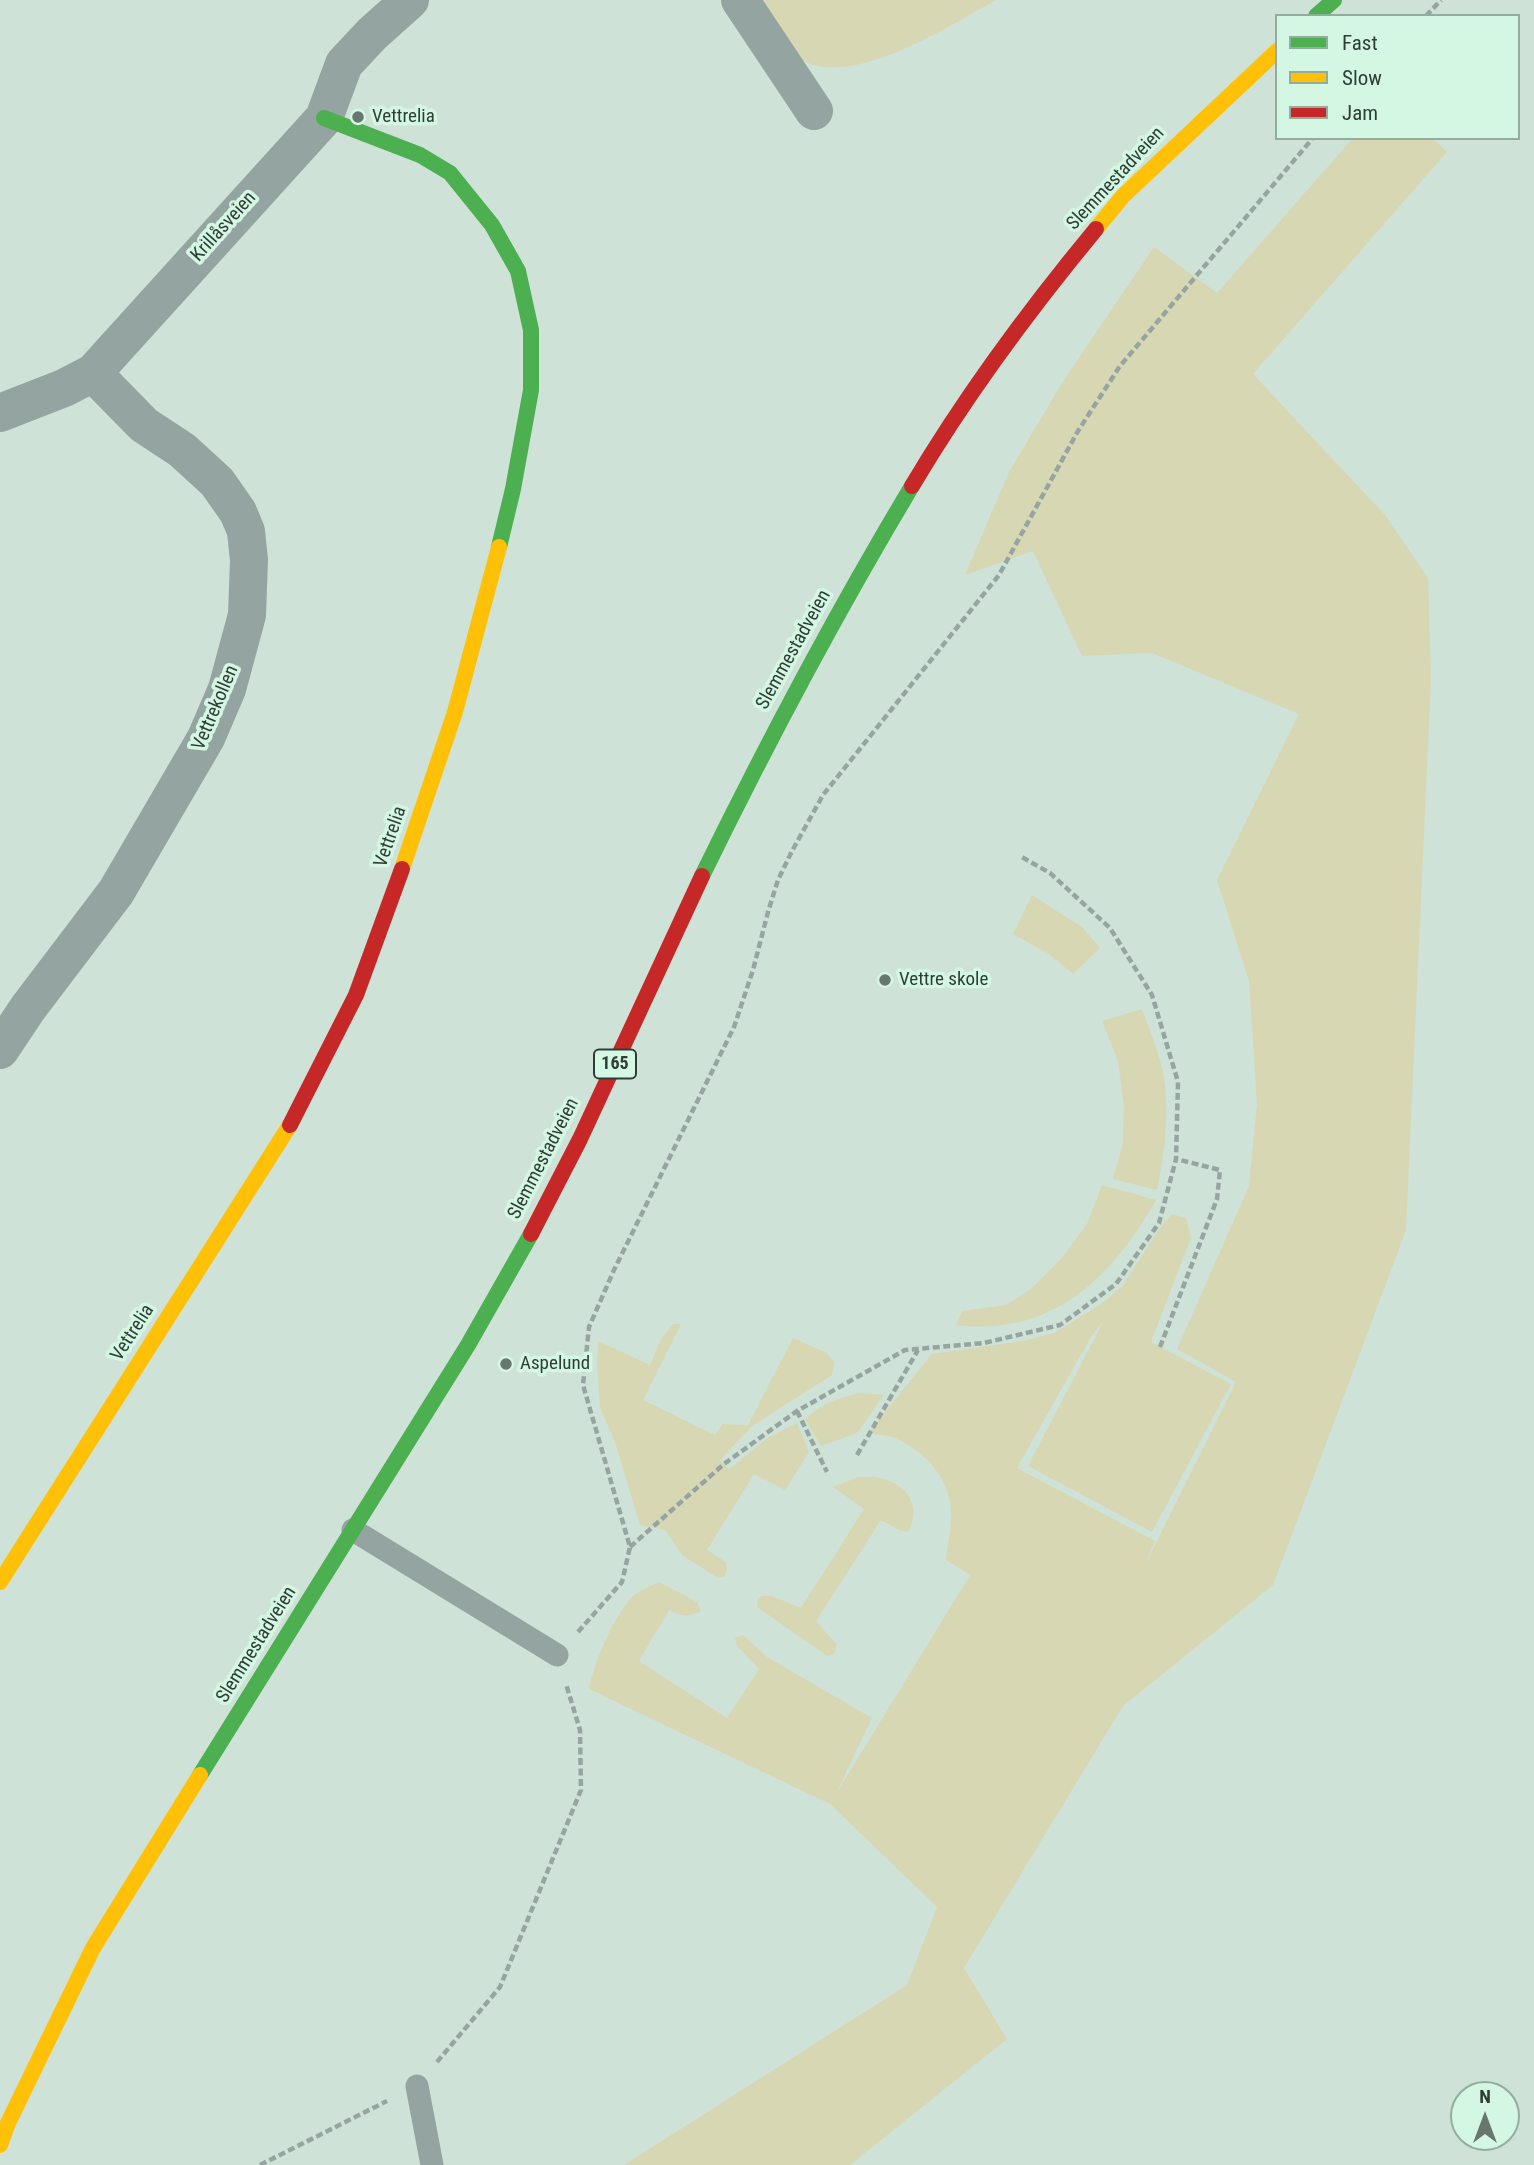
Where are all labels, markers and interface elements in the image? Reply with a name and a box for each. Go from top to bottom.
legend [1275,14,1520,140]
text: Fast [1342,31,1378,55]
text: Slow [1342,66,1382,90]
text: Jam [1342,101,1378,125]
place label: Vettrelia [372,106,435,128]
marker: Vettrelia [350,109,366,125]
street label: Slemmestadveien [1062,123,1170,235]
street label: Krillåsveien [187,187,261,267]
street label: Slemmestadveien [752,586,836,714]
street label: Vettrekollen [188,662,244,754]
street label: Vettrelia [370,804,412,870]
place label: Vettre skole [899,969,988,991]
marker: Vettre skole [877,972,893,988]
road number: 165 [594,1050,636,1078]
street label: Slemmestadveien [504,1095,584,1223]
street label: Vettrelia [106,1300,160,1366]
place label: Aspelund [520,1353,590,1375]
marker: Aspelund [498,1356,514,1372]
street label: Slemmestadveien [212,1583,302,1707]
north arrow [1450,2081,1520,2151]
text: N [1479,2085,1491,2108]

